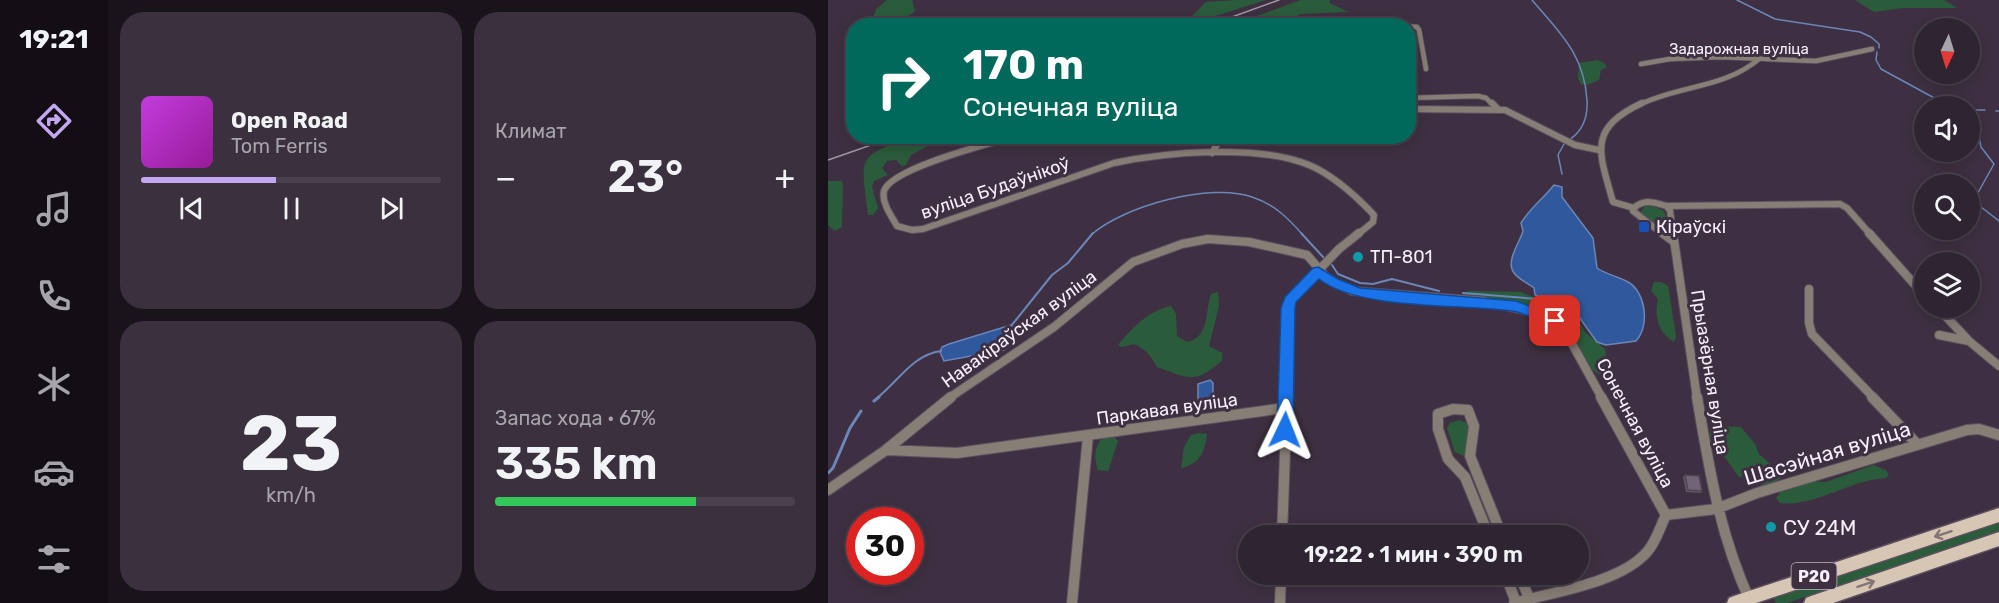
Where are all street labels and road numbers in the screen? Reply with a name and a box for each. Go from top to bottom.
street label: Задарожная вуліца [1669,40,1809,58]
street label: вуліца Будаўнікоў [918,152,1072,224]
street label: Навакіраўская вуліца [937,265,1101,393]
street label: Прыазёрная вуліца [1686,288,1734,456]
street label: Сонечная вуліца [1592,354,1678,492]
street label: Паркавая вуліца [1095,388,1239,430]
street label: Шасэйная вуліца [1741,416,1913,490]
road number: Р20 [1792,563,1836,589]

